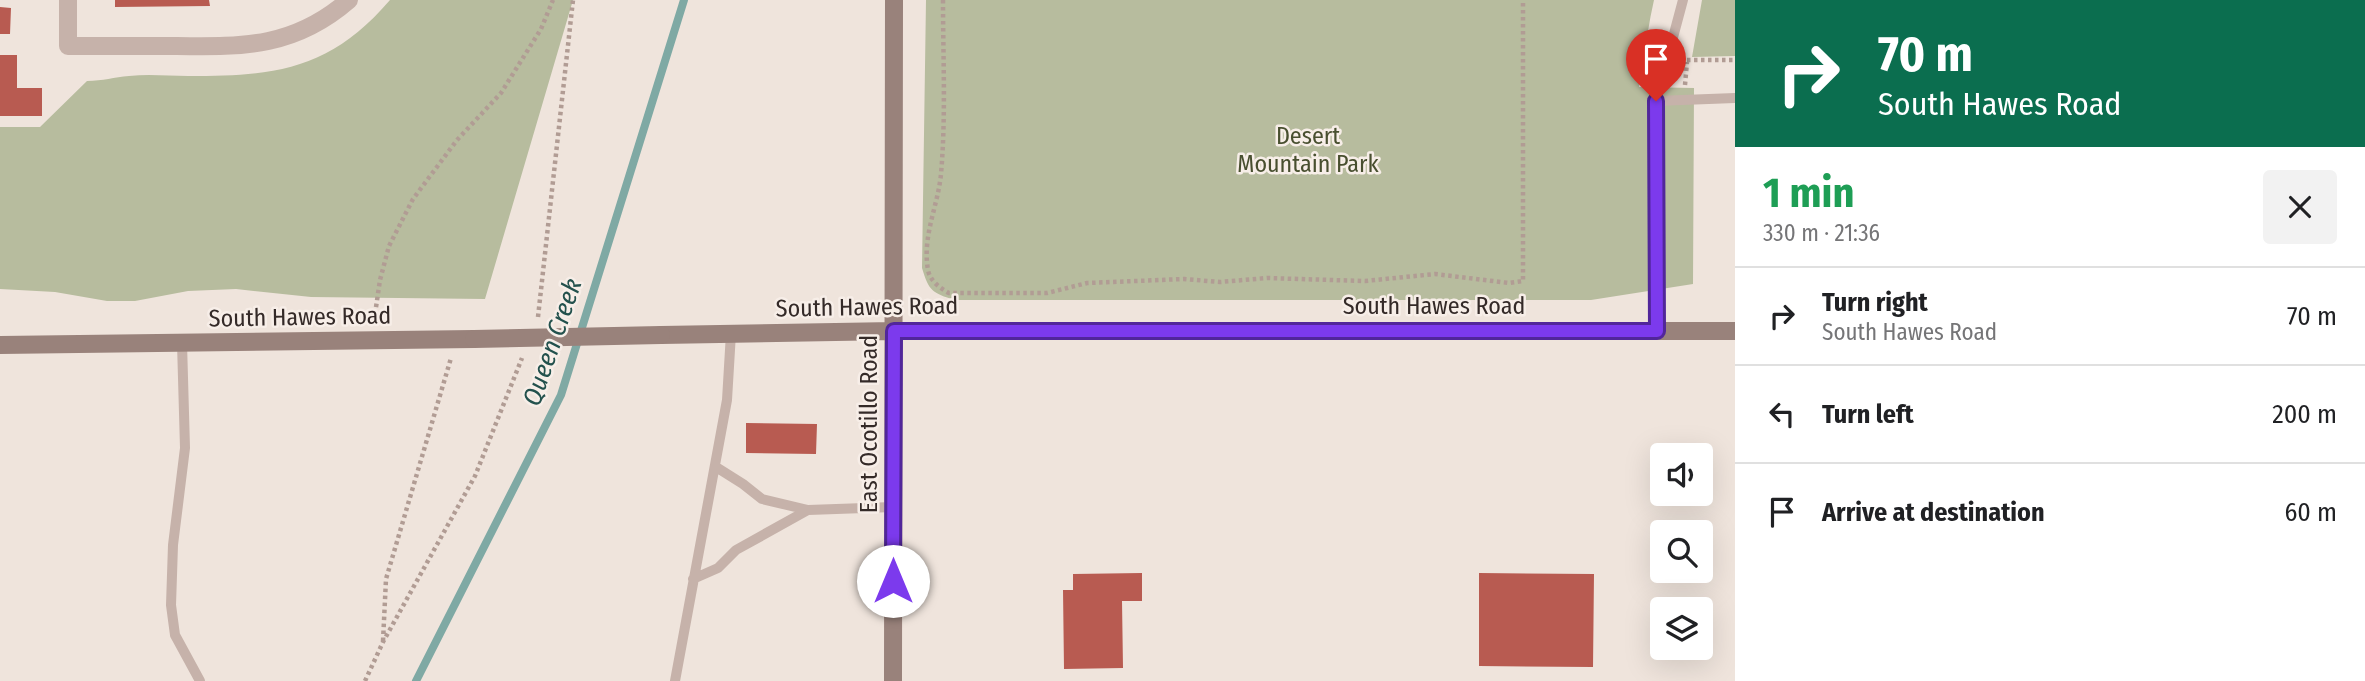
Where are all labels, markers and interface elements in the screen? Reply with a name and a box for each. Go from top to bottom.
text: 70 m [1878,25,1973,84]
icon: right [1763,28,1854,119]
pin [1626,29,1686,101]
icon: arrive [1637,40,1675,78]
text: South Hawes Road [1878,85,2122,123]
park label: Desert Mountain Park [1237,122,1379,178]
text: 1 min [1763,168,1854,218]
button: close [2263,170,2337,244]
text: 330 m · 21:36 [1763,219,1880,247]
water label: Queen Creek [516,275,589,410]
text: Turn right [1822,287,1928,318]
street label: South Hawes Road [775,291,959,323]
street label: South Hawes Road [1343,292,1525,320]
icon: right [1763,297,1801,335]
street label: South Hawes Road [208,301,392,333]
text: 70 m [2287,301,2337,332]
text: South Hawes Road [1822,318,1997,346]
street label: East Ocotillo Road [855,335,883,513]
icon: left [1763,395,1801,433]
text: Turn left [1822,399,1914,430]
text: 200 m [2272,399,2337,430]
map controls [1650,443,1713,660]
button: sound [1650,443,1713,506]
icon: arrive [1763,493,1801,531]
text: Arrive at destination [1822,497,2045,528]
text: 60 m [2284,497,2337,528]
button: search [1650,520,1713,583]
position arrow [856,544,930,618]
button: layers [1650,597,1713,660]

